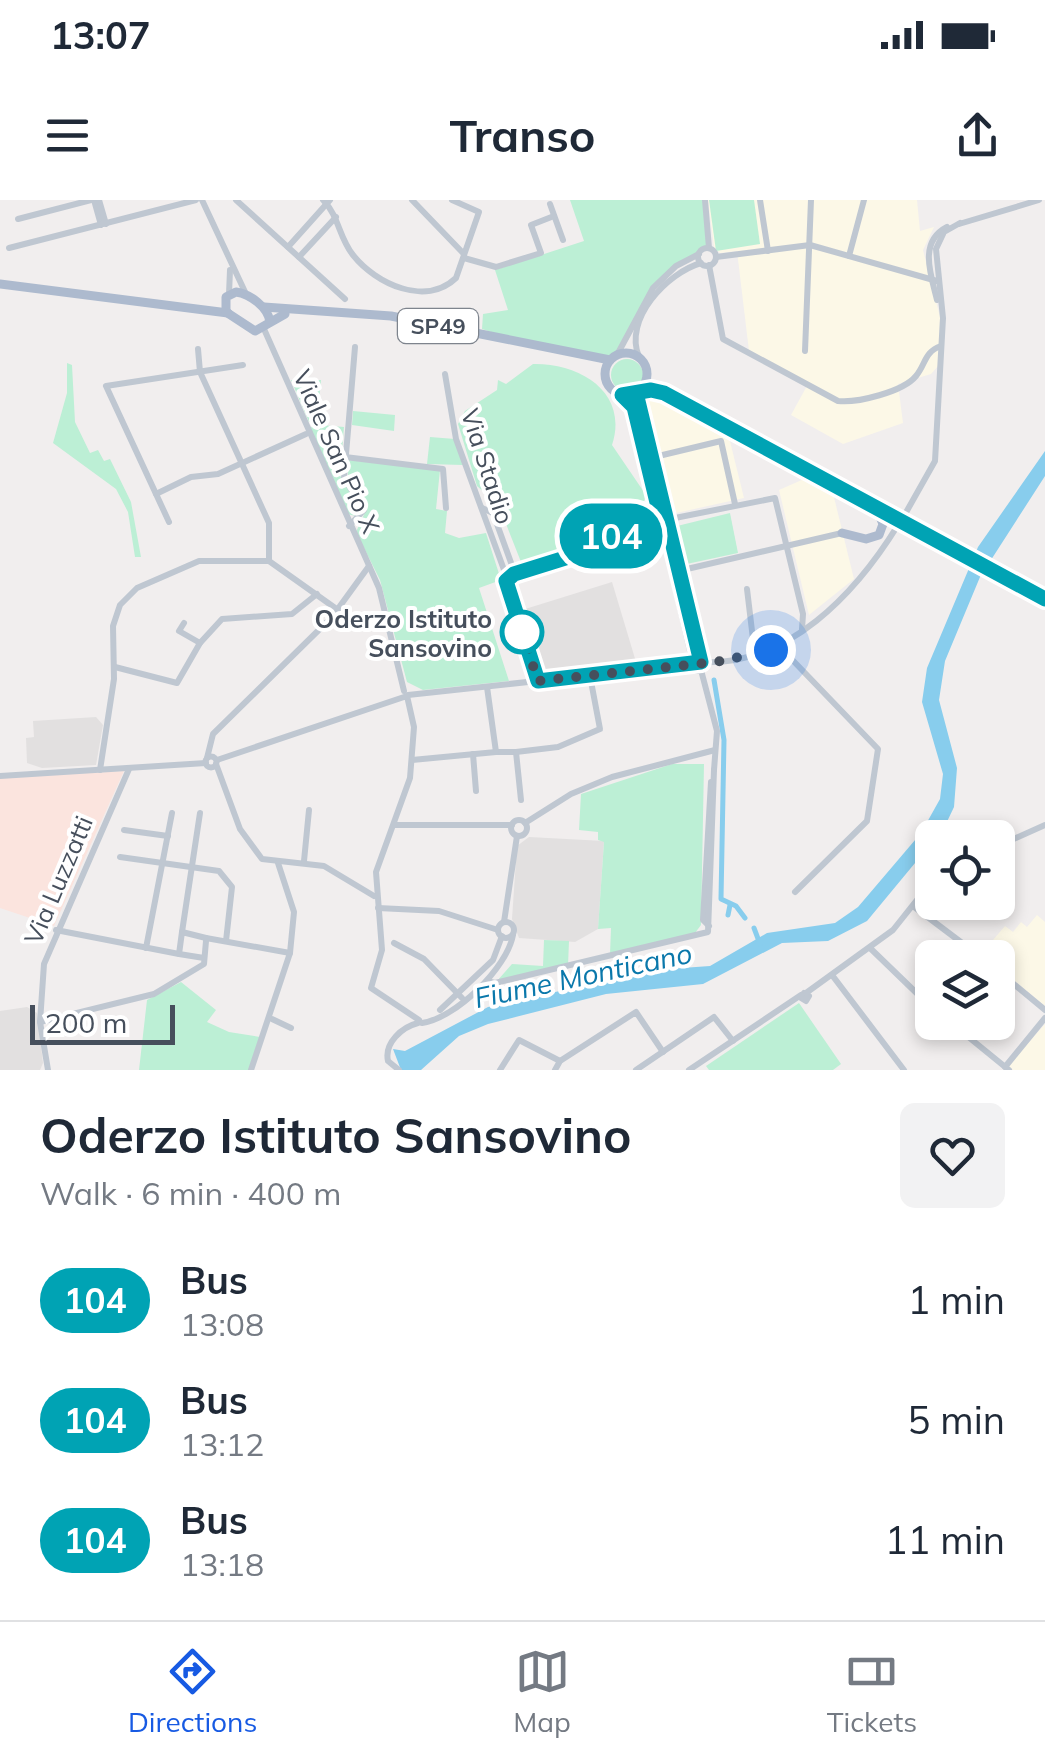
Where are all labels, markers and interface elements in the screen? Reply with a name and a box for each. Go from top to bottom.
text: 13:07 [50,11,151,59]
text: Transo [449,107,596,163]
icon: menu [40,108,95,163]
icon: share [950,108,1005,163]
road number: SP49 [398,309,478,343]
street label: Viale San Pio X [287,365,387,538]
street label: Via Stadio [455,404,521,528]
line badge: 104 [554,504,668,568]
text: 104 [579,514,643,558]
place label: Oderzo Istituto Sansovino [315,603,492,663]
marker: Oderzo Istituto Sansovino [501,611,543,653]
your location [746,625,796,675]
street label: Via Luzzatti [17,811,99,949]
map controls [915,820,1015,1040]
button: locate [915,820,1015,920]
water label: Fiume Monticano [471,935,695,1015]
button: layers [915,940,1015,1040]
scale bar [30,1000,175,1044]
text: 200 m [45,1005,127,1040]
button: heart [900,1103,1005,1208]
text: Oderzo Istituto Sansovino [40,1105,631,1165]
text: Walk · 6 min · 400 m [40,1173,341,1213]
text: Bus [180,1256,248,1304]
text: 1 min [908,1276,1005,1324]
text: 104 [63,1278,127,1322]
text: 13:08 [180,1304,264,1344]
text: Bus [180,1376,248,1424]
text: 5 min [908,1396,1005,1444]
text: 104 [63,1398,127,1442]
text: 13:12 [180,1424,264,1464]
text: Bus [180,1496,248,1544]
text: 11 min [885,1516,1005,1564]
text: 104 [63,1518,127,1562]
text: 13:18 [180,1544,264,1584]
tab: Directions [128,1644,257,1739]
tab: Map [513,1644,571,1739]
tab: Tickets [827,1644,917,1739]

